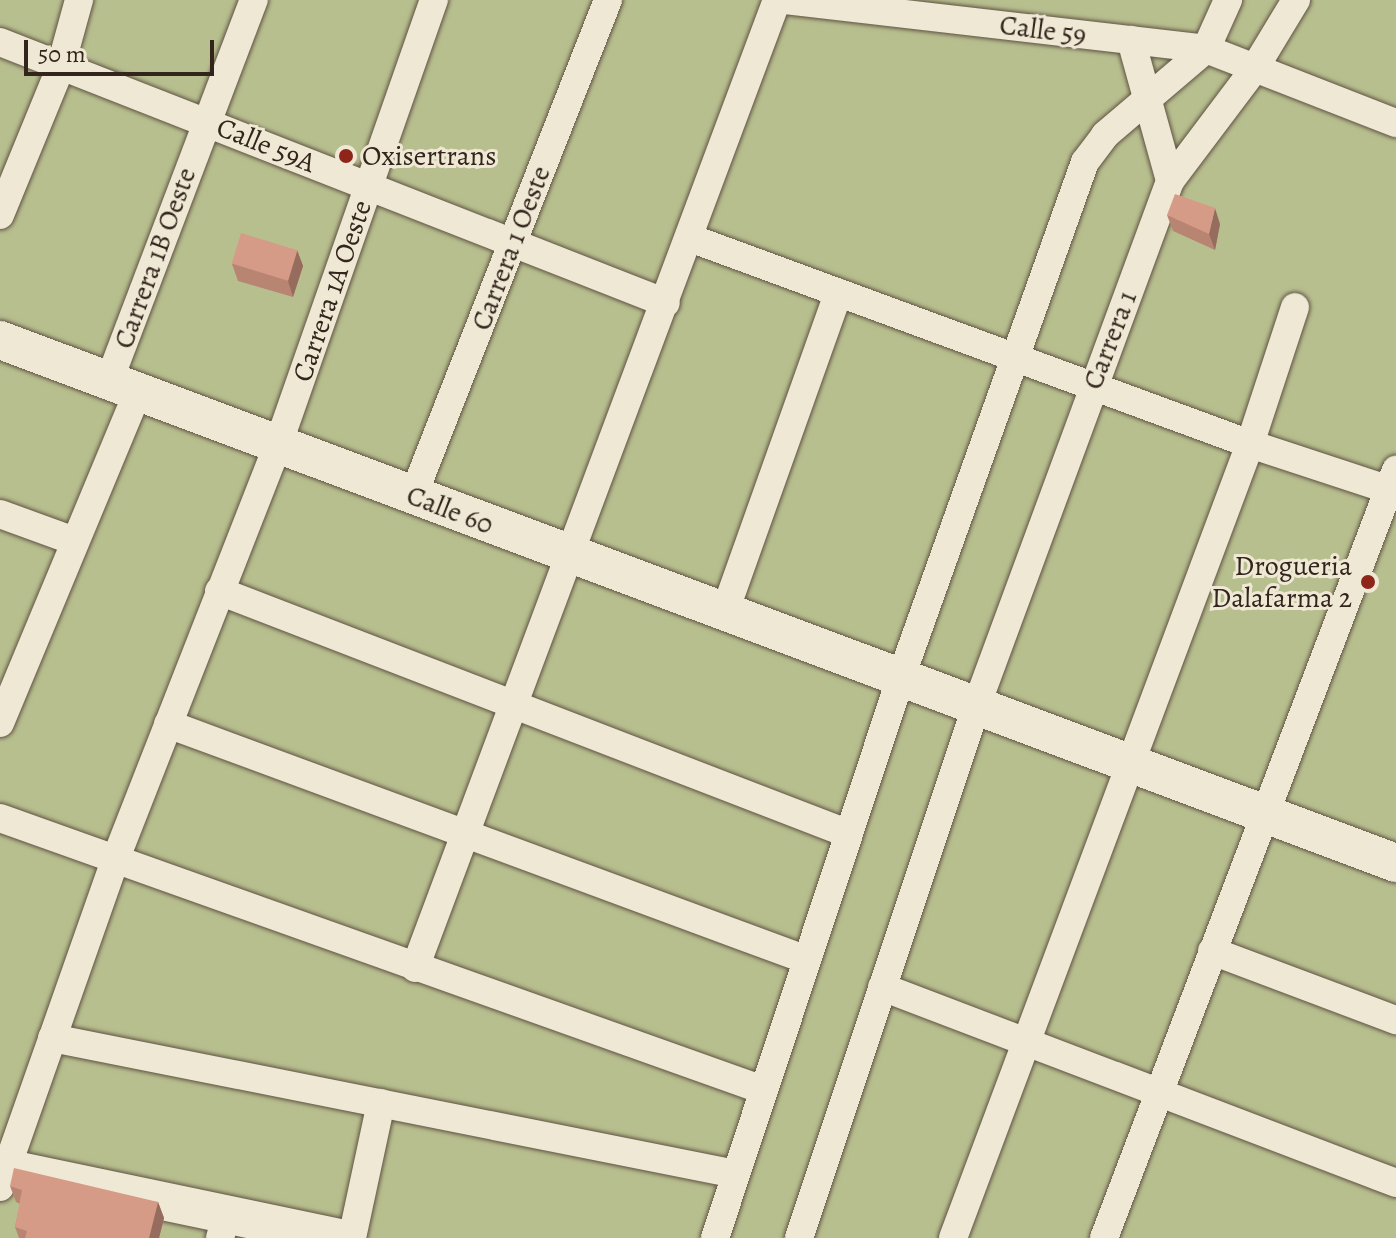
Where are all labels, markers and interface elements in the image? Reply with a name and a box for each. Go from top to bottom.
street label: Calle 59 [998,8,1088,52]
scale bar [28,24,218,74]
text: 50 m [38,38,86,70]
street label: Calle 59A [212,110,320,180]
place label: Oxisertrans [362,139,496,173]
marker: Oxisertrans [337,147,355,165]
street label: Carrera 1 Oeste [464,161,558,335]
street label: Carrera 1B Oeste [107,163,203,353]
street label: Carrera 1A Oeste [285,196,379,386]
street label: Carrera 1 [1076,286,1144,394]
street label: Calle 60 [402,478,498,542]
place label: Drogueria Dalafarma 2 [1211,549,1352,615]
marker: Drogueria Dalafarma 2 [1359,573,1377,591]

